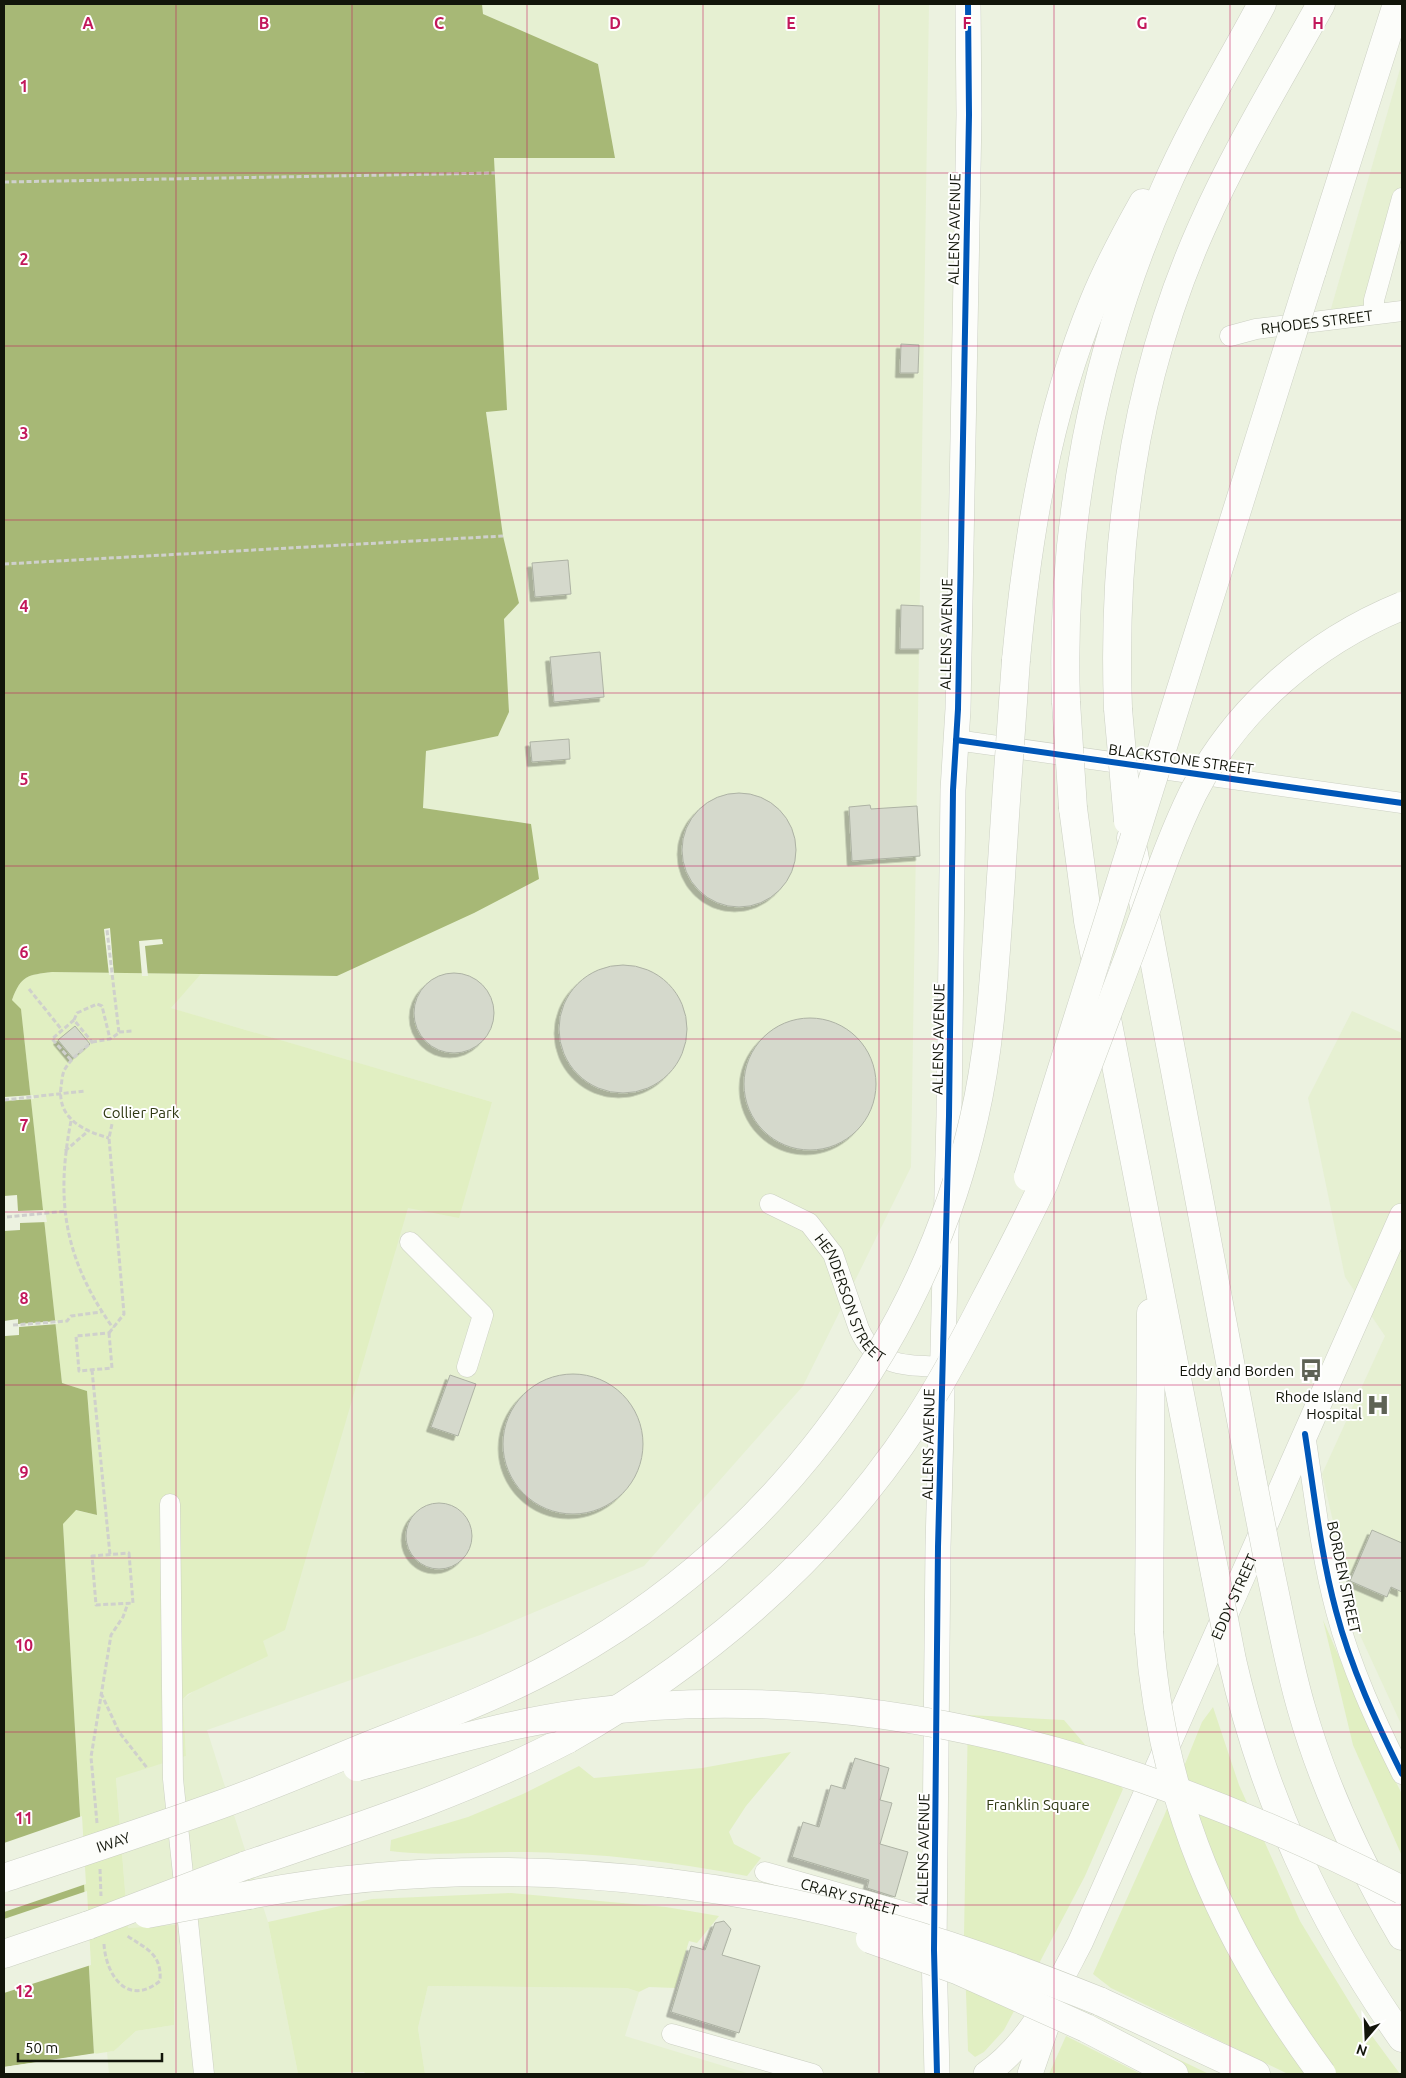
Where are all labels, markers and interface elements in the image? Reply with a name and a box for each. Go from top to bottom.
text: A [82,14,94,32]
text: B [259,14,269,32]
text: C [434,14,444,32]
text: D [609,14,621,32]
text: E [786,14,796,32]
text: F [963,14,972,32]
text: G [1136,14,1148,32]
text: H [1312,14,1324,32]
text: 1 [19,77,29,95]
street label: ALLENS AVENUE [945,173,963,285]
text: 2 [19,250,29,268]
street label: RHODES STREET [1260,306,1374,337]
text: 3 [19,424,29,442]
street label: ALLENS AVENUE [937,578,955,690]
text: 4 [19,597,29,615]
street label: BLACKSTONE STREET [1107,740,1255,778]
text: 5 [19,770,29,788]
text: 6 [19,943,29,961]
street label: ALLENS AVENUE [929,983,947,1095]
park label: Collier Park [103,1104,180,1121]
text: 7 [19,1116,29,1134]
street label: HENDERSON STREET [812,1230,889,1366]
text: 8 [19,1289,29,1307]
bus stop icon: Eddy and Borden [1298,1357,1324,1383]
place label: Eddy and Borden [1179,1362,1294,1379]
street label: ALLENS AVENUE [919,1388,937,1500]
place label: Rhode Island Hospital [1275,1388,1362,1422]
hospital icon: Rhode Island Hospital [1365,1392,1391,1418]
text: 9 [19,1463,29,1481]
street label: BORDEN STREET [1324,1519,1364,1635]
street label: EDDY STREET [1207,1550,1260,1642]
text: 10 [15,1636,33,1654]
street label: ALLENS AVENUE [914,1793,932,1905]
park label: Franklin Square [986,1796,1090,1813]
text: 11 [15,1809,33,1827]
street label: IWAY [94,1828,133,1855]
street label: CRARY STREET [799,1874,901,1918]
text: 12 [15,1982,33,2000]
north arrow [1341,2013,1391,2063]
scale bar [18,2030,161,2062]
text: 50 m [25,2039,58,2056]
text: N [1354,2041,1369,2060]

